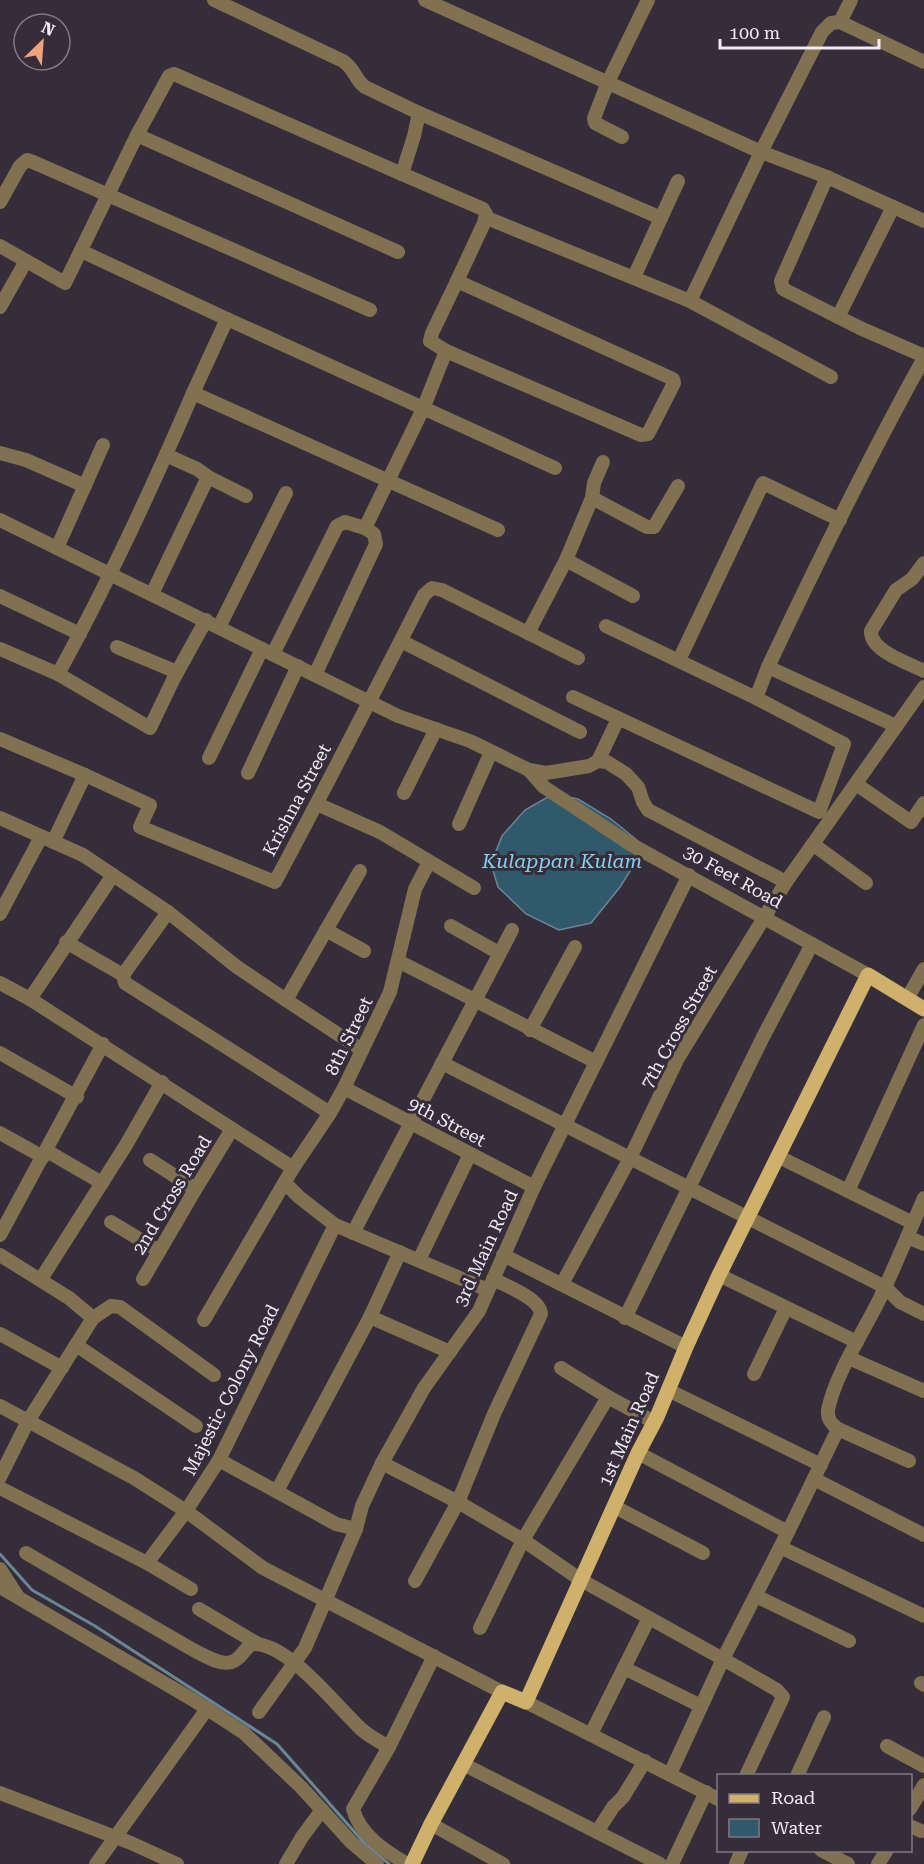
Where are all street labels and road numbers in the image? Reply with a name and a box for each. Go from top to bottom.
street label: Krishna Street [258,740,335,859]
street label: 30 Feet Road [680,841,787,913]
street label: 7th Cross Street [636,961,721,1092]
street label: 8th Street [321,993,377,1078]
street label: 9th Street [405,1092,490,1151]
street label: 2nd Cross Road [128,1131,216,1258]
street label: 3rd Main Road [449,1186,522,1309]
street label: Majestic Colony Road [178,1300,283,1479]
street label: 1st Main Road [594,1368,663,1489]

